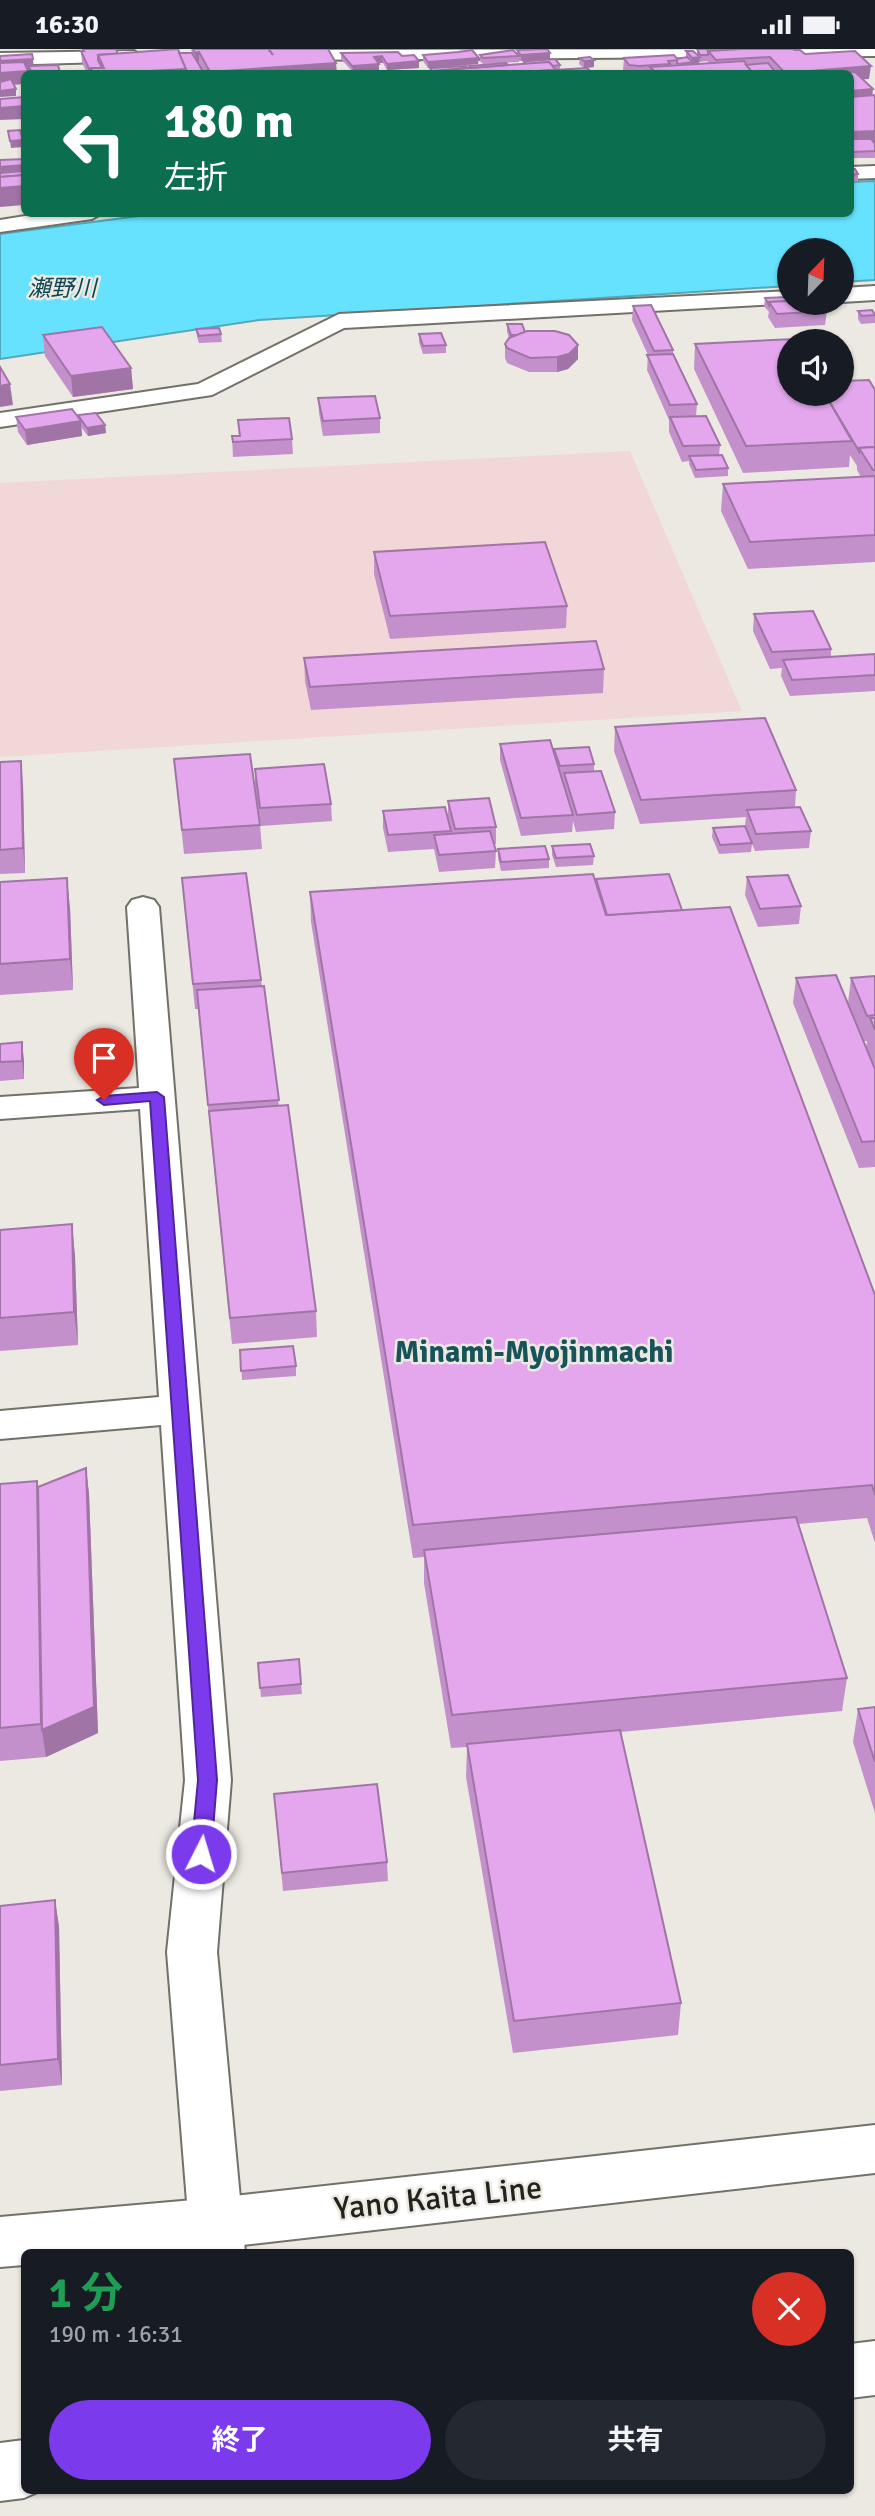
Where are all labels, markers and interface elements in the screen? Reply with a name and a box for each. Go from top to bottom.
text: 16:30 [35,9,99,41]
text: 180 m [164,91,294,151]
icon: left [49,98,140,189]
text: 左折 [164,158,228,197]
north arrow [777,238,854,315]
map controls [777,238,854,406]
water label: 瀬野川 [28,274,100,303]
button: sound [777,329,854,406]
pin [74,1028,134,1100]
icon: arrive [85,1039,123,1077]
district label: Minami-Myojinmachi [395,1334,673,1371]
position arrow [164,1817,238,1891]
street label: Yano Kaita Line [332,2168,544,2228]
text: 1 分 [49,2268,123,2319]
button: close [752,2272,826,2346]
text: 190 m · 16:31 [49,2320,183,2349]
button: 終了 [49,2400,431,2480]
button: 共有 [445,2400,826,2480]

